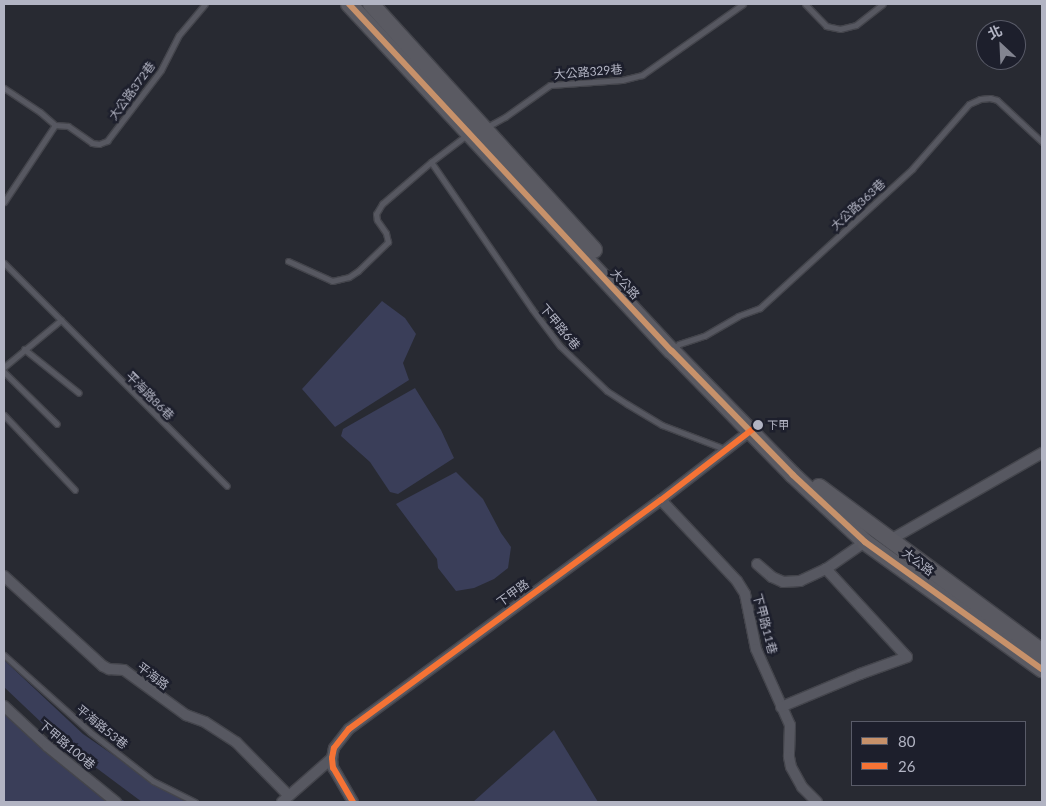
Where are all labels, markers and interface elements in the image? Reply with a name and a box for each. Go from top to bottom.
north arrow [976,20,1026,70]
text: 北 [985,21,1005,43]
street label: 大公路372巷 [106,59,158,123]
street label: 大公路329巷 [553,62,623,82]
street label: 大公路363巷 [828,176,888,234]
street label: 大公路 [608,266,642,302]
street label: 下甲路6巷 [537,301,583,353]
street label: 平海路86巷 [123,369,177,423]
place label: 下甲 [767,418,789,432]
marker: 下甲 [753,420,763,430]
street label: 大公路 [899,545,937,579]
street label: 下甲路 [494,577,532,609]
street label: 下甲路11巷 [750,592,780,656]
street label: 平海路 [134,659,172,693]
street label: 平海路53巷 [73,702,131,752]
street label: 下甲路100巷 [36,717,98,773]
legend [851,721,1026,786]
text: 80 [898,732,915,750]
text: 26 [898,757,915,775]

